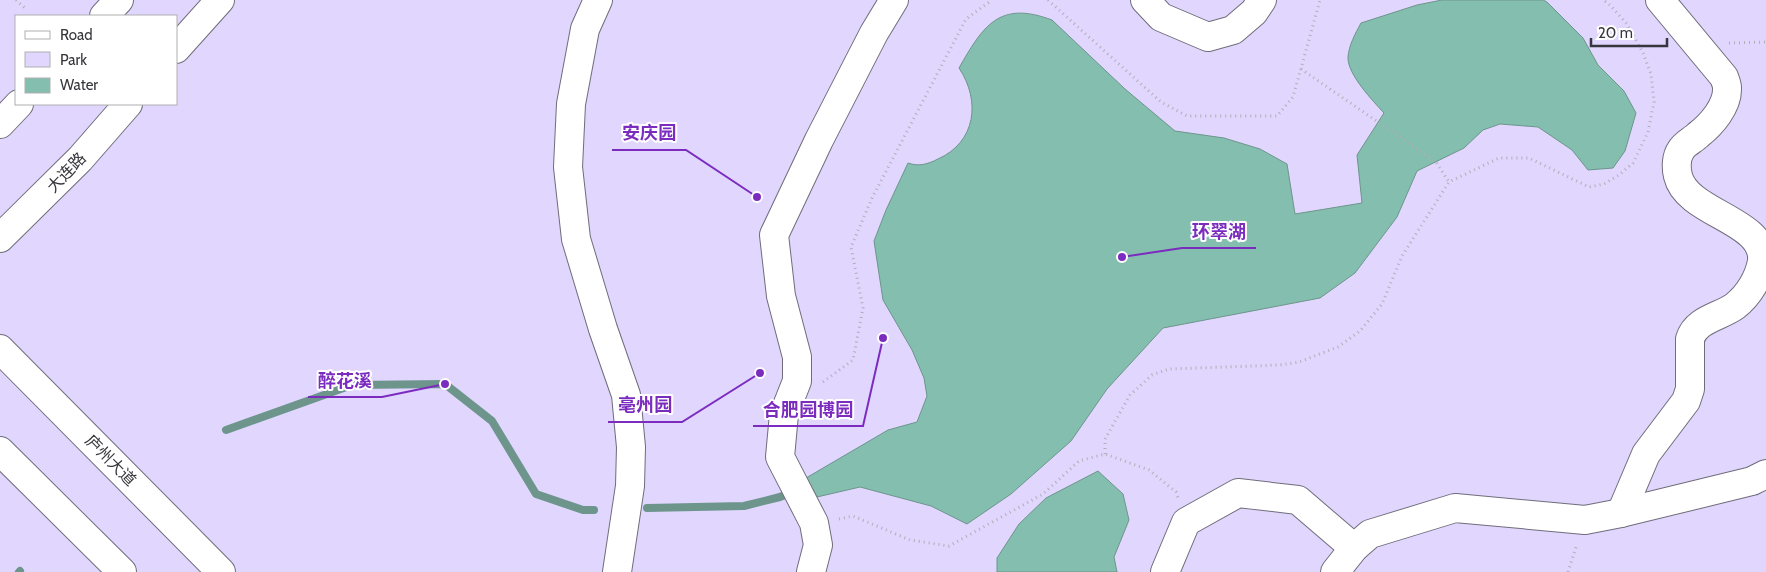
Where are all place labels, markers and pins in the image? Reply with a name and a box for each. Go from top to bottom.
callout: 安庆园 [612,117,686,150]
callout: 环翠湖 [1182,215,1256,248]
callout: 醉花溪 [308,364,382,397]
callout: 亳州园 [608,389,682,422]
callout: 合肥园博园 [753,393,863,426]

